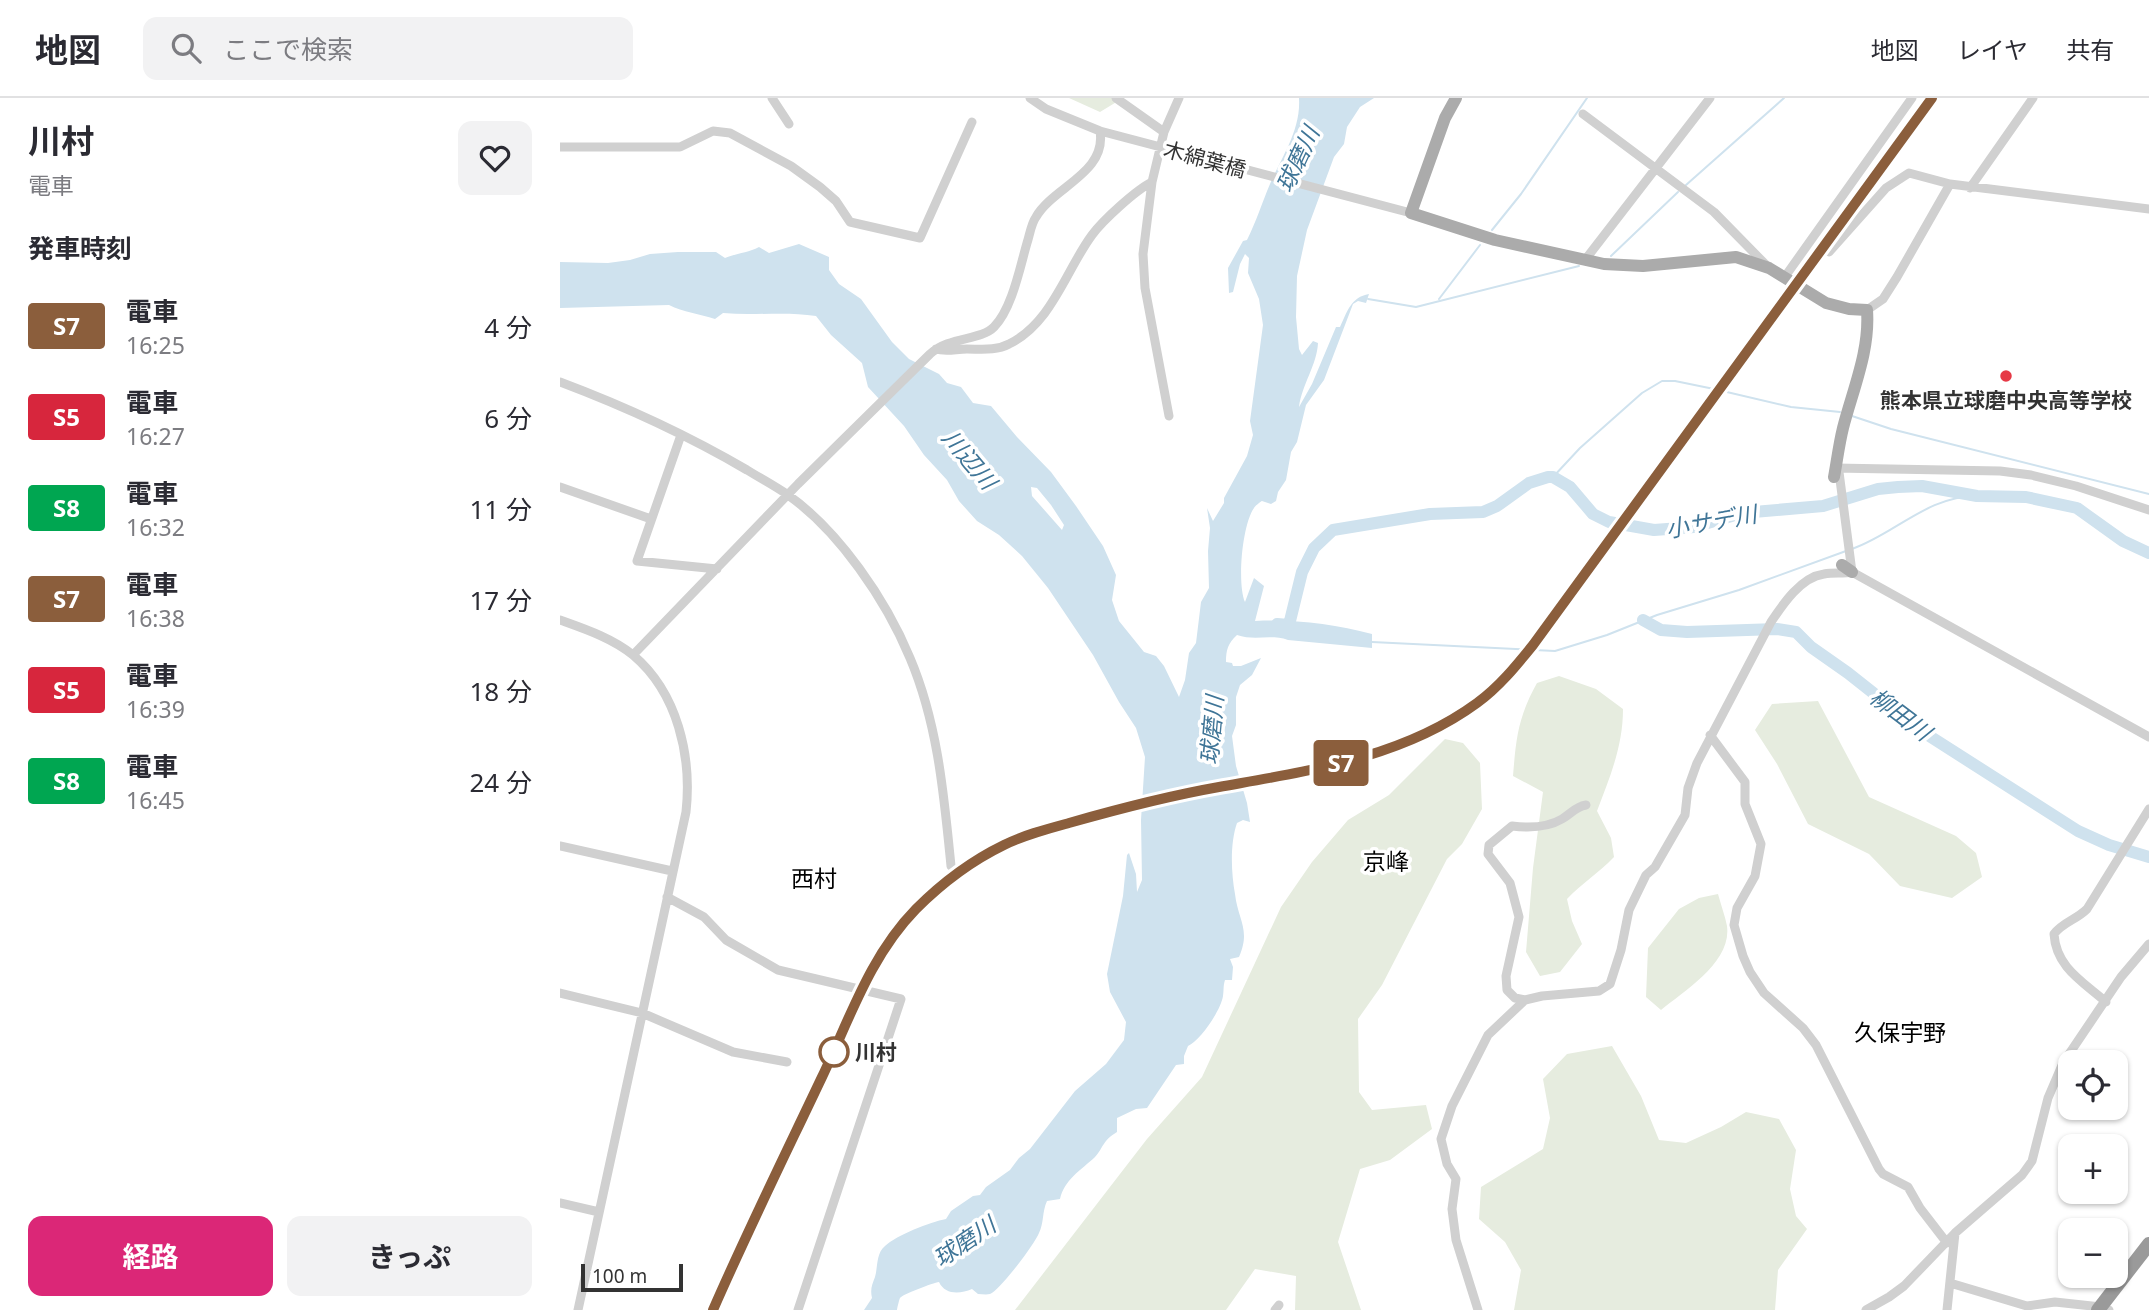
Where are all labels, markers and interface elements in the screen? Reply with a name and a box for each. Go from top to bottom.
search box [143,17,633,80]
text: 地図 [35,27,101,72]
icon: search [167,29,205,67]
text: ここで検索 [223,31,353,67]
text: 地図 [1871,33,1919,66]
text: レイヤ [1957,33,2028,66]
text: 共有 [2066,33,2114,66]
text: 川村 [28,118,94,163]
water label: 球磨川 [1268,118,1327,197]
button: heart [458,121,532,195]
street label: 木綿葉橋 [1161,135,1249,183]
text: 電車 [28,169,74,201]
text: 発車時刻 [28,230,132,266]
text: 電車 [126,293,178,329]
text: S7 [53,309,80,342]
text: 4 分 [484,309,532,345]
text: 16:25 [126,329,185,361]
marker: 熊本県立球磨中央高等学校 [1998,368,2014,384]
text: 電車 [126,384,178,420]
place label: 熊本県立球磨中央高等学校 [1880,386,2132,414]
text: S5 [53,400,80,433]
text: 6 分 [484,400,532,436]
text: 16:27 [126,420,185,452]
water label: 川辺川 [936,422,1006,498]
text: 電車 [126,475,178,511]
text: S8 [53,491,80,524]
text: 11 分 [469,491,532,527]
water label: 小サデ川 [1663,497,1762,545]
text: 16:32 [126,511,185,543]
text: 電車 [126,566,178,602]
text: S7 [53,582,80,615]
text: 17 分 [469,582,532,618]
text: 16:38 [126,602,185,634]
text: 電車 [126,657,178,693]
text: S5 [53,673,80,706]
text: 18 分 [469,673,532,709]
water label: 柳田川 [1864,680,1941,749]
water label: 球磨川 [1192,691,1230,766]
text: 16:39 [126,693,185,725]
line badge: S7 [1310,740,1372,786]
text: S7 [1328,746,1354,779]
text: 電車 [126,748,178,784]
text: S8 [53,764,80,797]
text: 24 分 [469,764,532,800]
text: 16:45 [126,784,185,816]
district label: 京峰 [1363,845,1409,877]
district label: 西村 [791,862,837,894]
district label: 久保宇野 [1854,1016,1946,1048]
marker: 川村 [819,1037,849,1067]
place label: 川村 [855,1038,897,1066]
map controls [2058,1050,2128,1288]
button: locate [2058,1050,2128,1120]
button: + [2058,1134,2128,1204]
water label: 球磨川 [926,1207,1004,1274]
button: 経路 [28,1216,273,1296]
button: きっぷ [287,1216,532,1296]
button: − [2058,1218,2128,1288]
scale bar [581,1261,682,1293]
text: 100 m [592,1263,647,1289]

